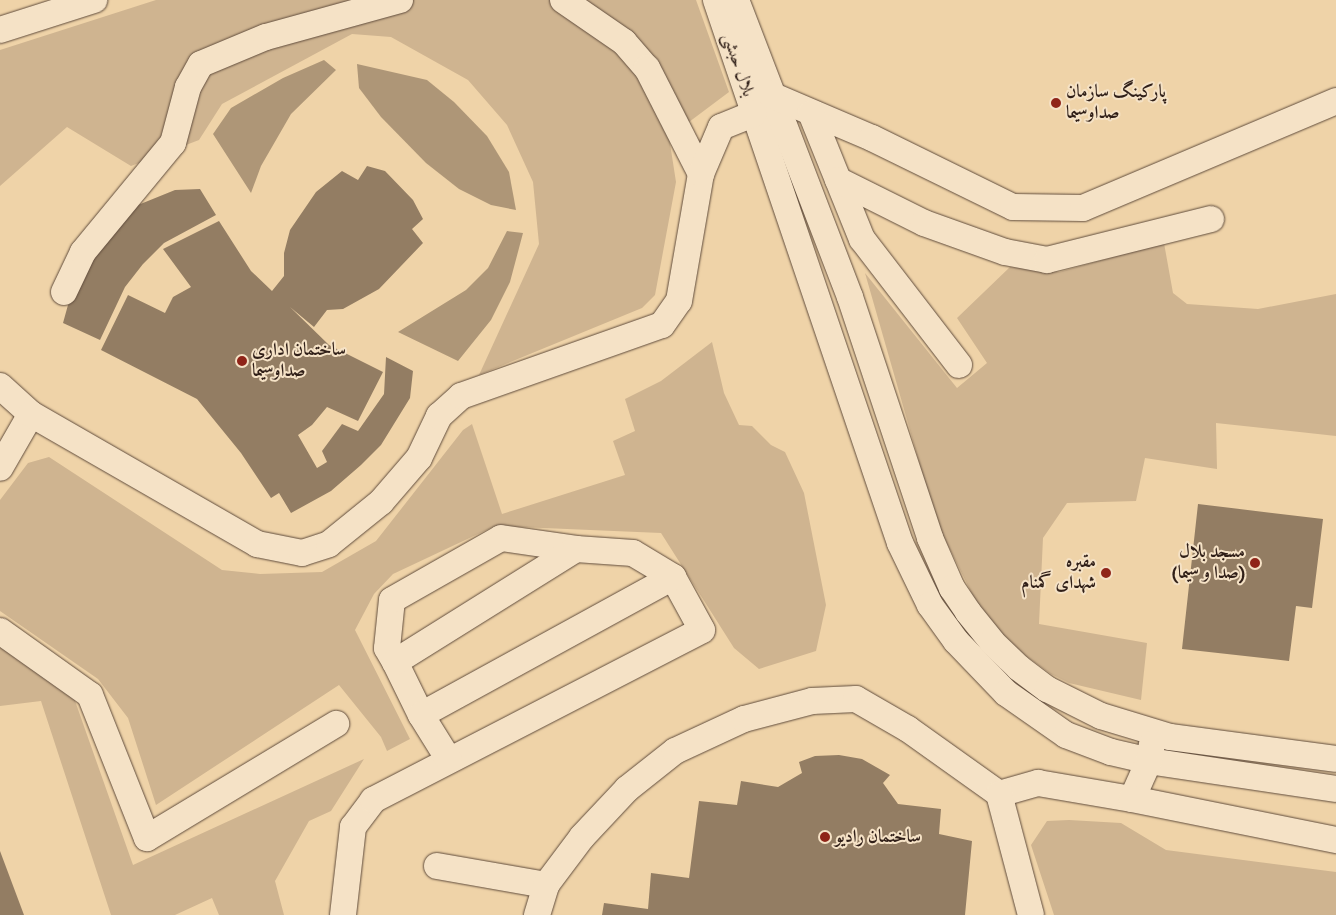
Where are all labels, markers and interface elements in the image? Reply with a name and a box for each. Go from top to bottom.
street label: بلال حبشی [717,30,759,100]
place label: پارکینگ سازمان صداوسیما [1066,82,1166,125]
marker: پارکینگ سازمان صداوسیما [1050,97,1062,109]
place label: ساختمان اداری صداوسیما [252,340,346,382]
marker: ساختمان اداری صداوسیما [236,355,248,367]
place label: مسجد بلال (صدا و سیما) [1172,542,1245,584]
place label: مقبره شهدای گمنام [1021,552,1096,594]
marker: مسجد بلال (صدا و سیما) [1249,557,1261,569]
marker: مقبره شهدای گمنام [1100,567,1112,579]
place label: ساختمان رادیو [835,826,921,848]
marker: ساختمان رادیو [819,831,831,843]

